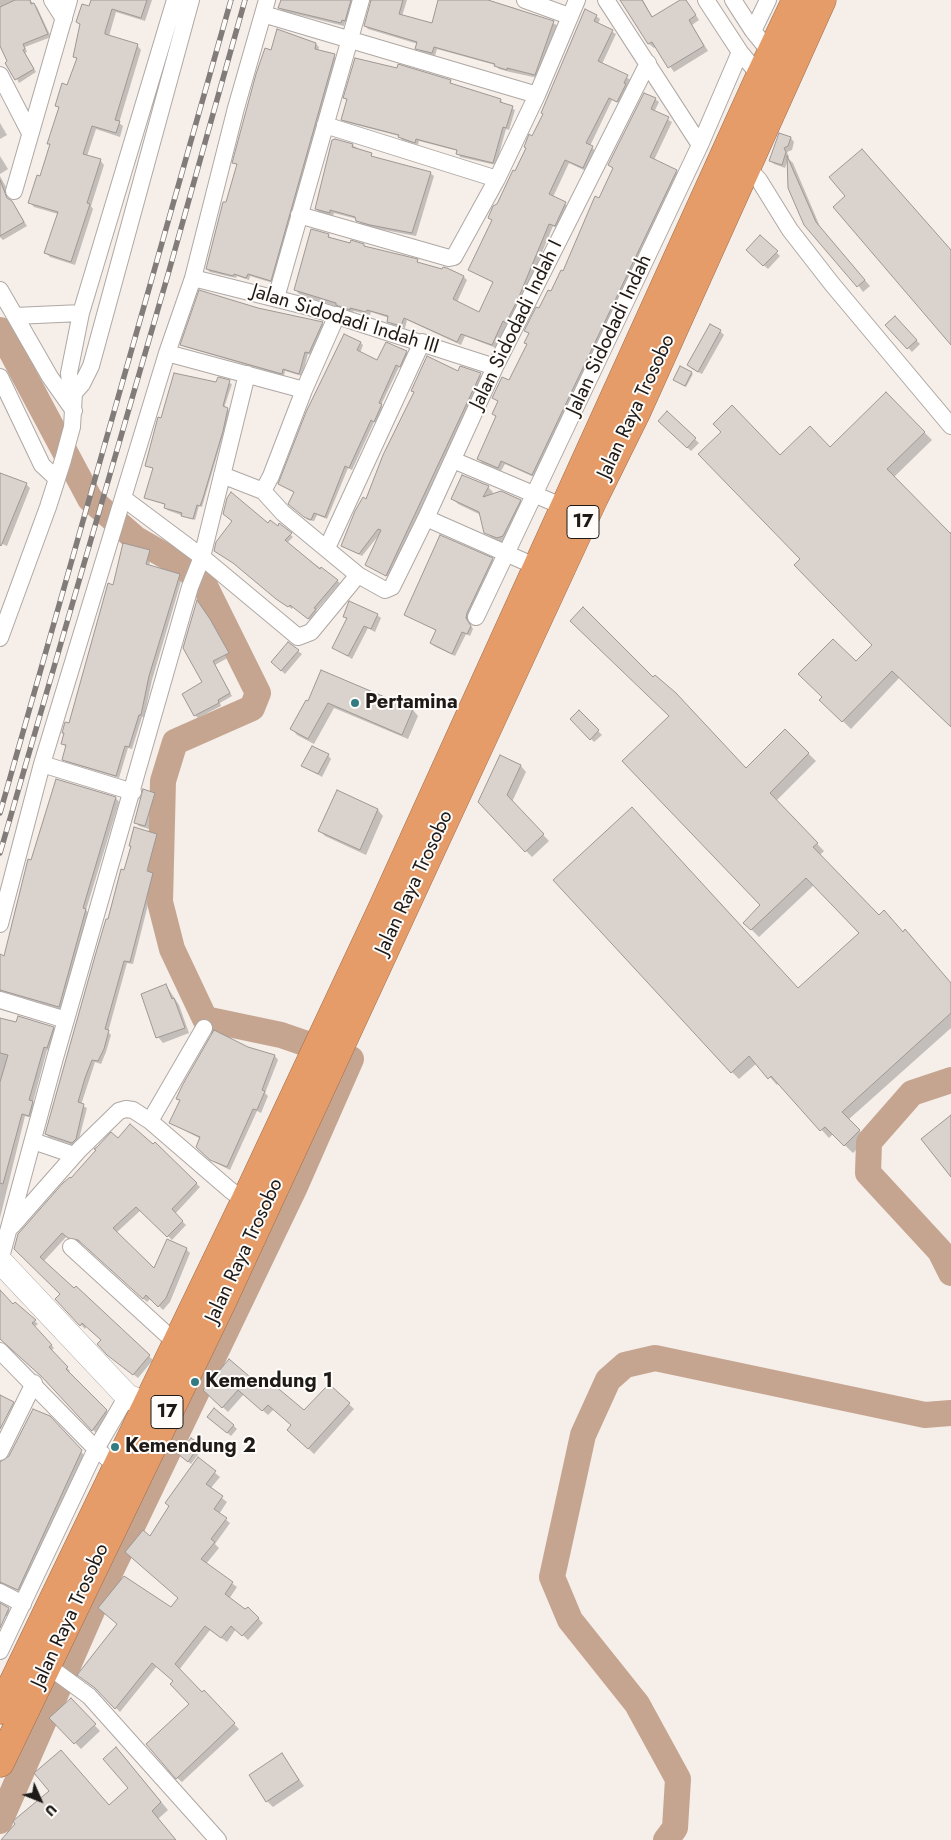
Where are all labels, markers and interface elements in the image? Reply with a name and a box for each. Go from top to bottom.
street label: Jalan Sidodadi Indah I [466,237,568,413]
street label: Jalan Sidodadi Indah [562,251,658,419]
street label: Jalan Sidodadi Indah III [248,280,442,360]
street label: Jalan Raya Trosobo [593,331,681,483]
road number: 17 [567,506,599,538]
place label: Pertamina [365,691,458,715]
marker: Pertamina [349,697,361,709]
street label: Jalan Raya Trosobo [371,807,459,959]
street label: Jalan Raya Trosobo [201,1175,289,1327]
place label: Kemendung 1 [205,1370,333,1394]
marker: Kemendung 1 [189,1376,201,1388]
road number: 17 [151,1395,183,1428]
place label: Kemendung 2 [125,1435,256,1459]
marker: Kemendung 2 [109,1441,121,1453]
street label: Jalan Raya Trosobo [27,1540,115,1692]
north arrow [15,1775,65,1825]
text: U [40,1800,61,1821]

